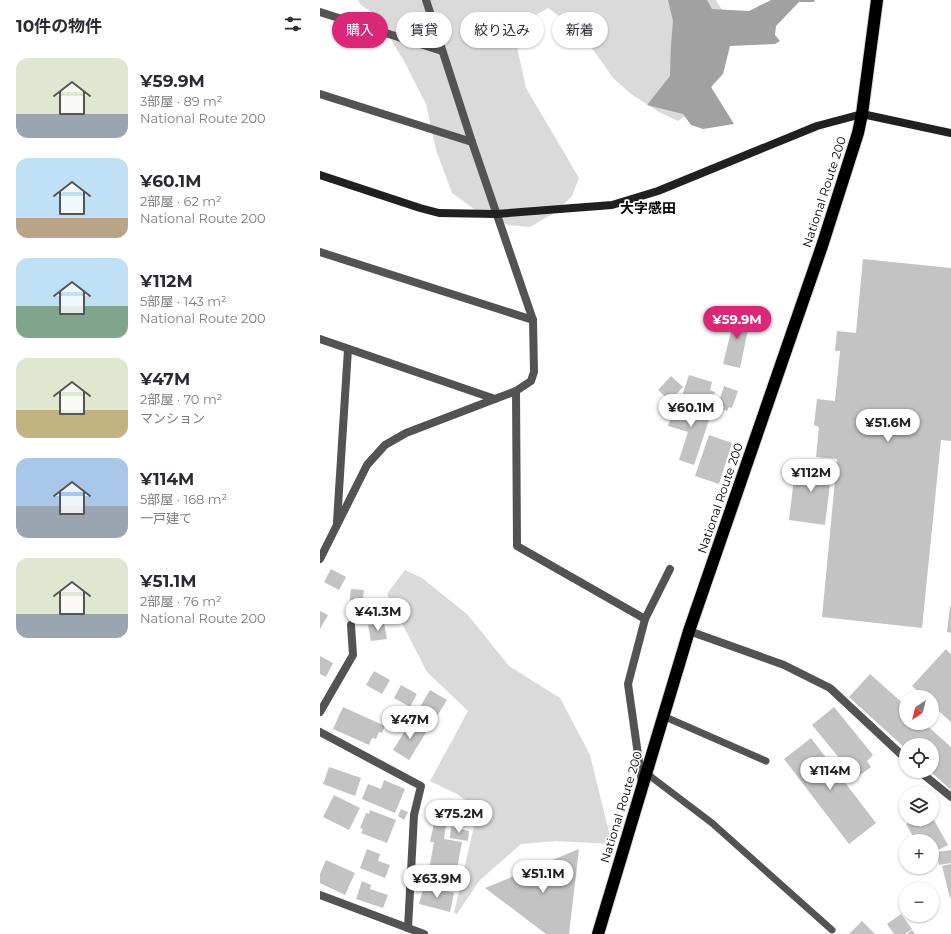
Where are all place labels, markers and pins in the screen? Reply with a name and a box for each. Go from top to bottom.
pin: ¥59.9M [704,306,770,340]
pin: ¥60.1M [658,394,724,428]
pin: ¥51.6M [855,409,921,443]
pin: ¥112M [783,459,839,493]
pin: ¥41.3M [345,598,411,632]
pin: ¥47M [386,706,434,740]
pin: ¥114M [802,757,858,791]
pin: ¥75.2M [426,800,492,834]
pin: ¥51.1M [510,860,576,894]
pin: ¥63.9M [404,865,470,899]

